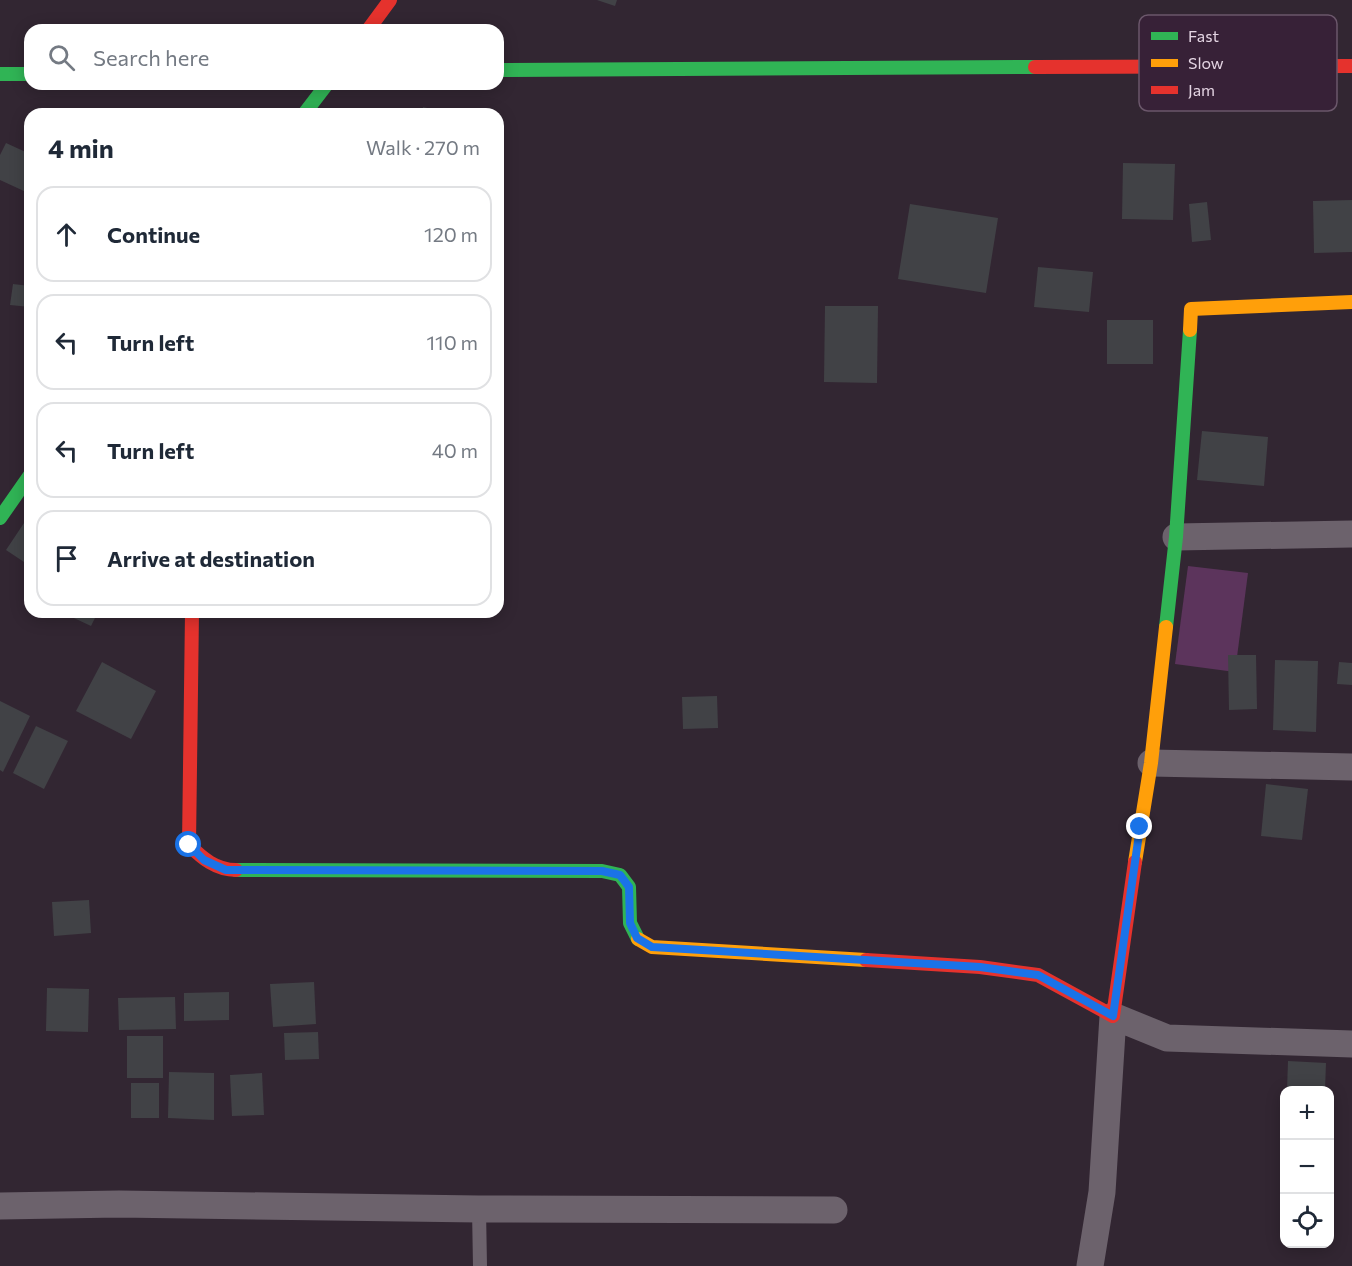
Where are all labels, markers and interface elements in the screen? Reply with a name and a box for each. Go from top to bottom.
legend [1139,15,1337,111]
search box [24,24,504,90]
text: Fast [1188,26,1219,45]
icon: search [45,41,78,74]
text: Search here [93,44,209,71]
text: Slow [1188,53,1224,72]
text: Jam [1188,80,1215,99]
text: 4 min [48,132,114,163]
text: Walk · 270 m [366,135,480,159]
icon: ahead [50,218,83,251]
text: Continue [107,221,200,248]
text: 120 m [424,222,478,246]
icon: left [50,326,83,359]
text: Turn left [107,329,194,356]
text: 110 m [427,330,478,354]
icon: left [50,434,83,467]
text: Turn left [107,437,194,464]
text: 40 m [432,438,478,462]
icon: arrive [50,542,83,575]
text: Arrive at destination [107,545,315,572]
route end [1126,813,1152,839]
route start [175,831,201,857]
map controls [1280,1086,1334,1248]
button: + [1280,1086,1334,1140]
button: − [1280,1140,1334,1194]
button: locate [1280,1194,1334,1248]

